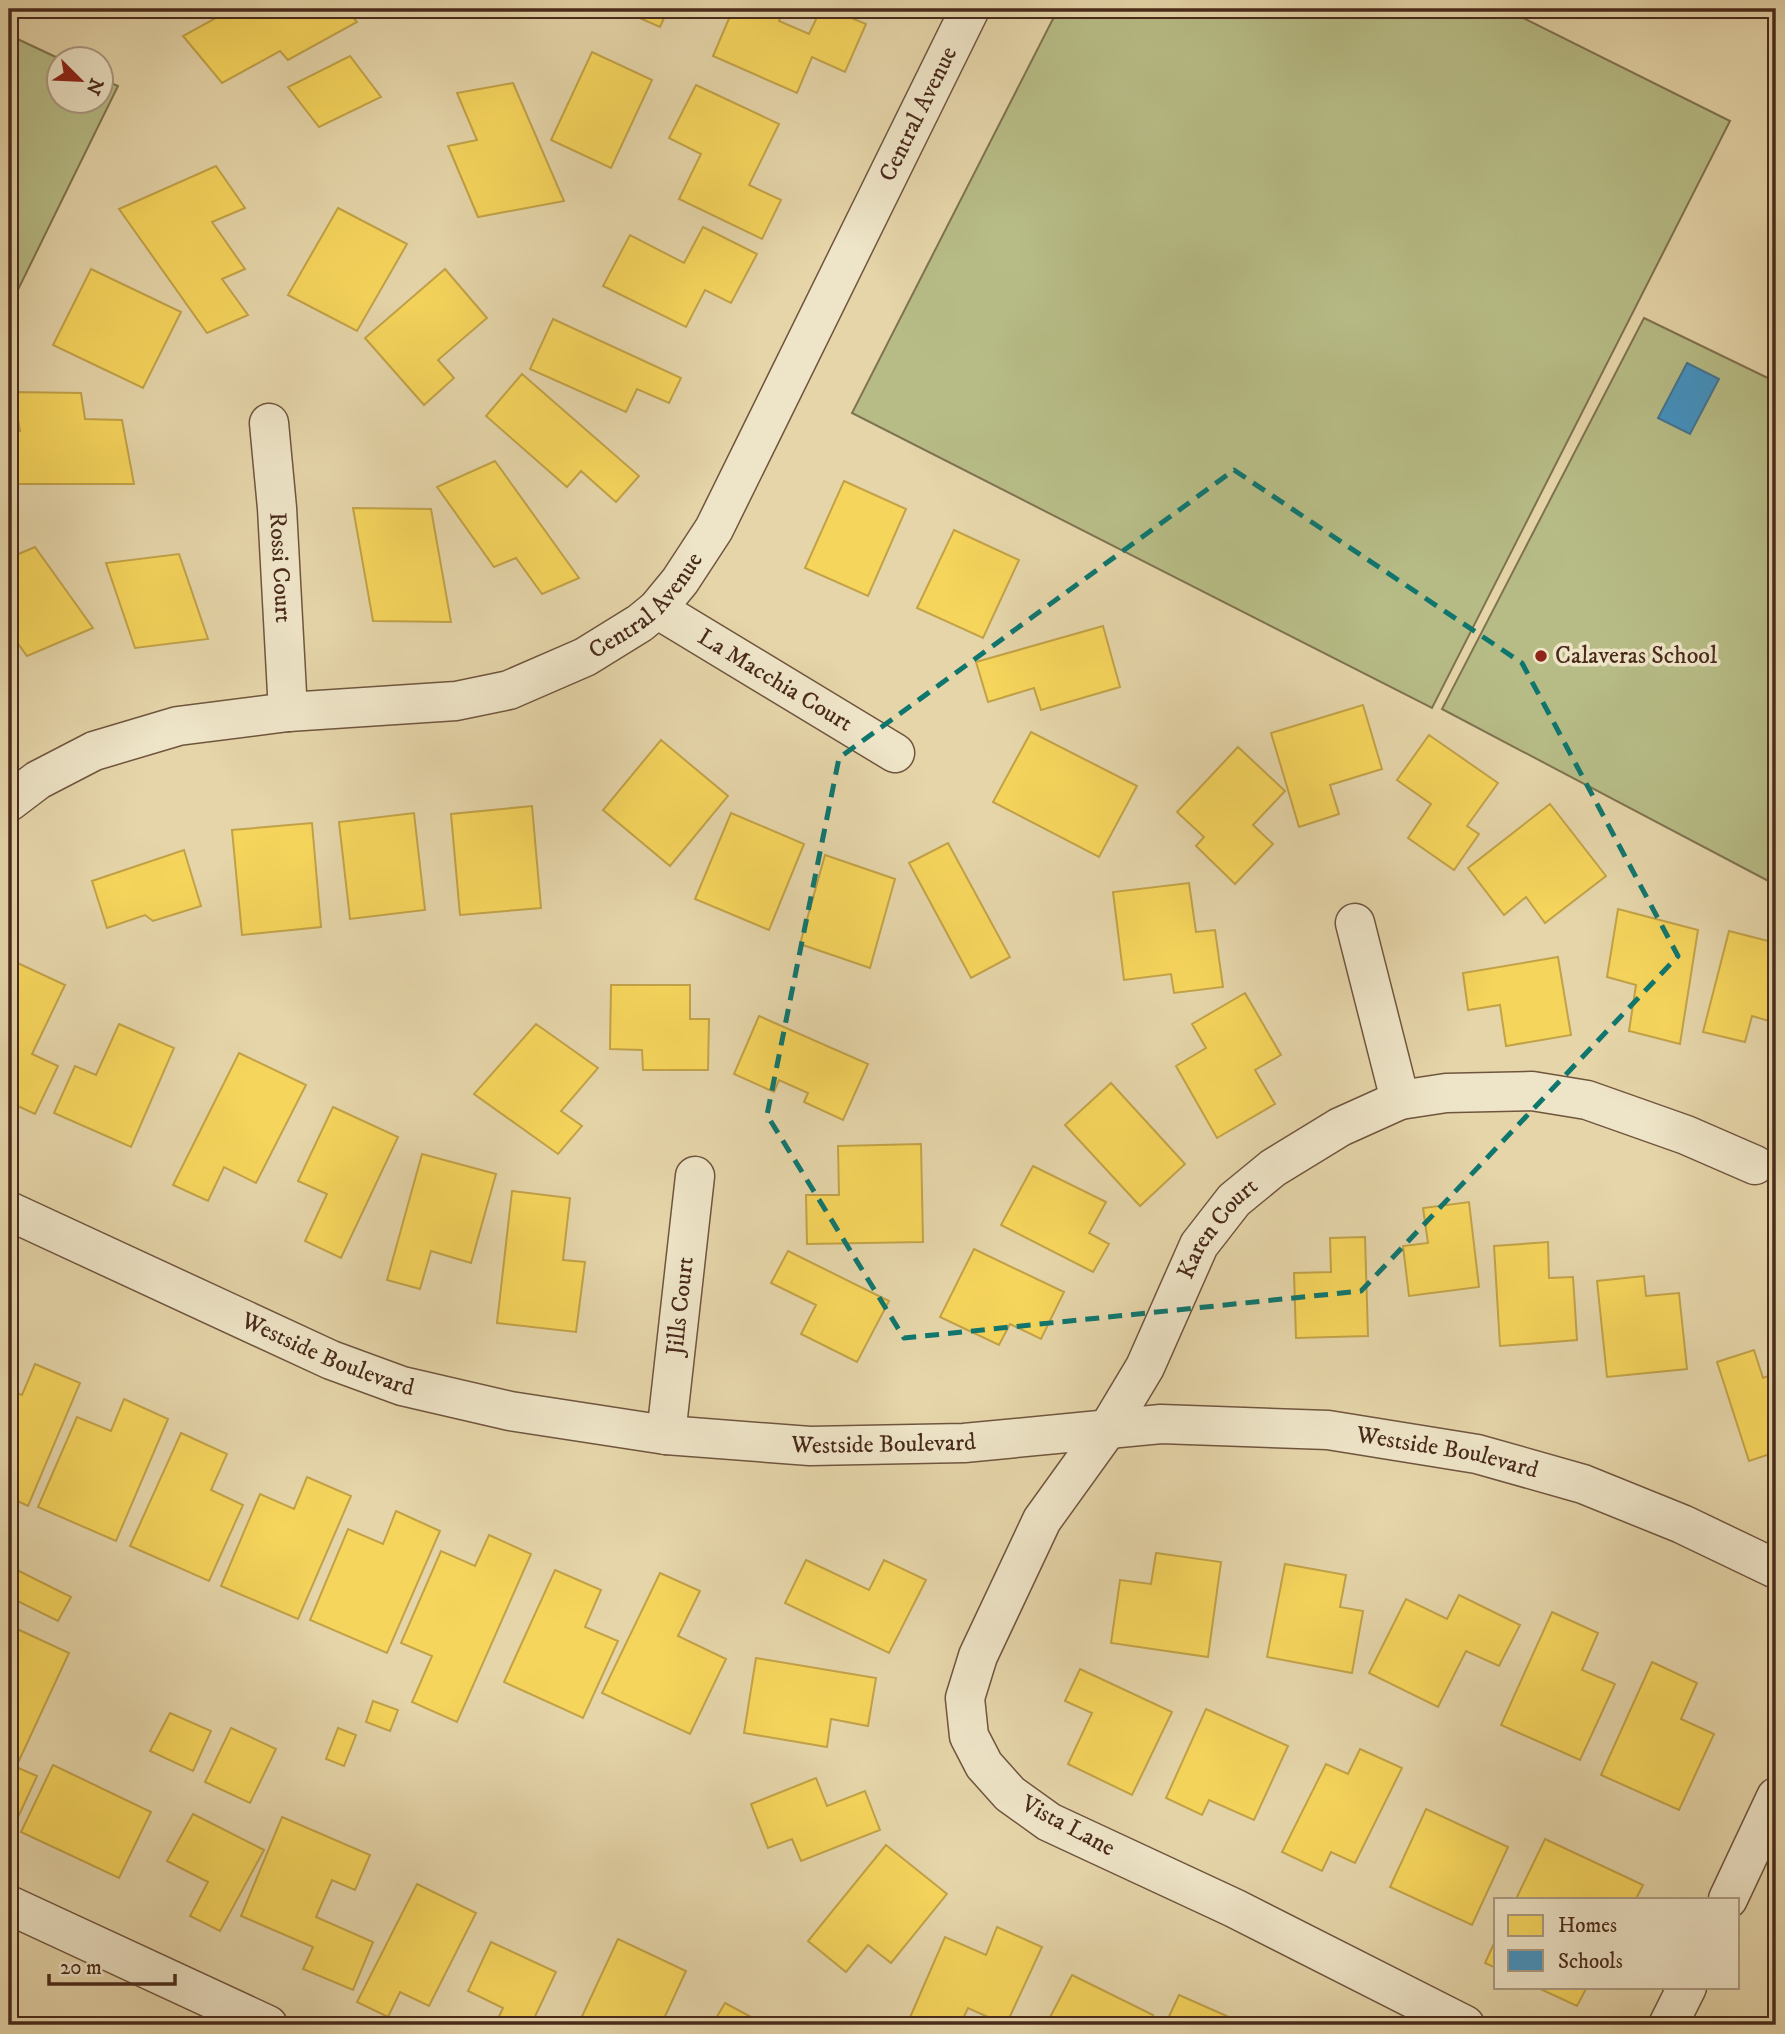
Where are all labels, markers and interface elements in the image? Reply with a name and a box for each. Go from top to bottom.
street label: Central Avenue [872,41,964,186]
north arrow [46,46,116,116]
text: N [80,74,108,98]
street label: Rossi Court [262,511,298,624]
street label: Central Avenue [583,547,710,666]
street label: La Macchia Court [692,622,858,739]
place label: Calaveras School [1555,641,1718,671]
marker: Calaveras School [1533,648,1549,664]
street label: Karen Court [1171,1171,1264,1284]
street label: Jills Court [660,1255,701,1359]
street label: Westside Boulevard [236,1305,417,1403]
street label: Westside Boulevard [1353,1420,1542,1486]
street label: Westside Boulevard [789,1427,977,1461]
street label: Vista Lane [1015,1788,1120,1863]
legend [1494,1898,1740,1988]
text: Homes [1558,1913,1617,1939]
scale bar [49,1943,175,1987]
text: Schools [1558,1949,1623,1975]
text: 20 m [60,1955,102,1981]

